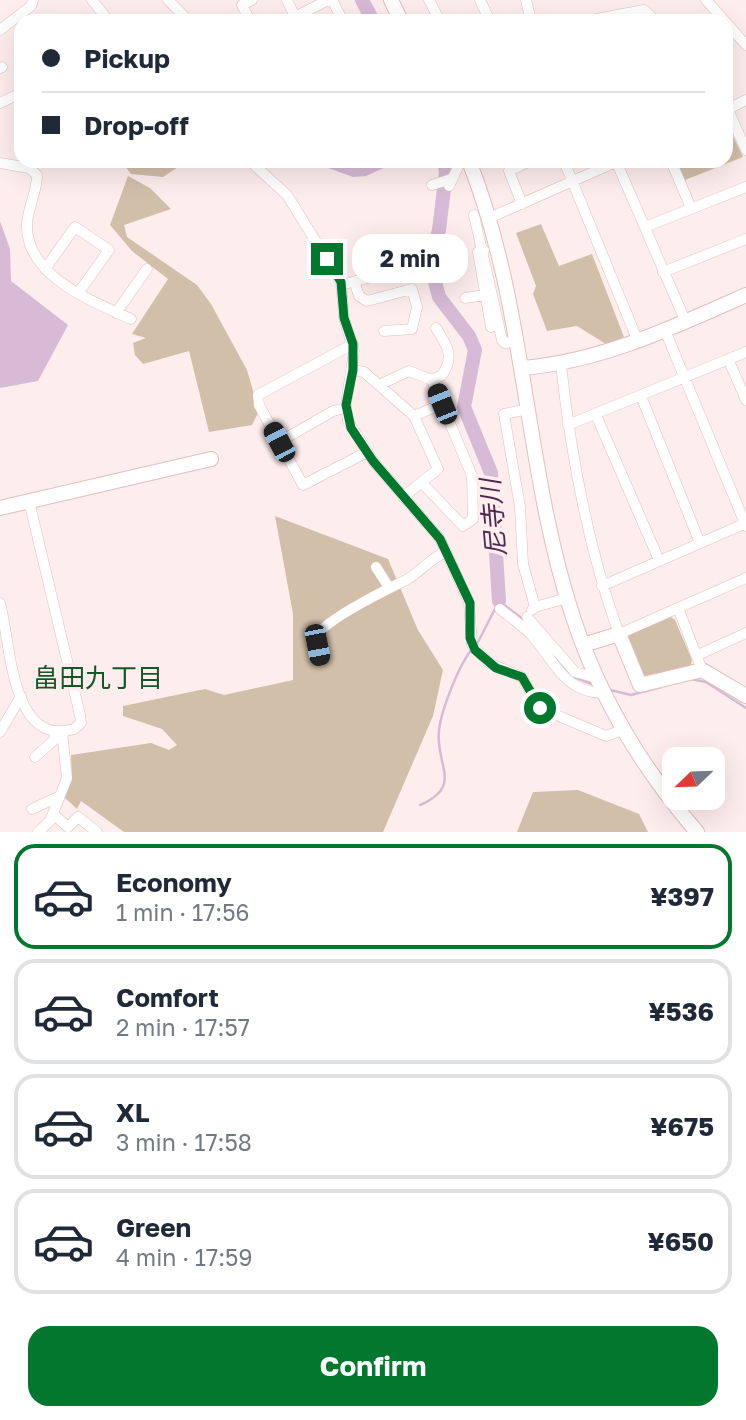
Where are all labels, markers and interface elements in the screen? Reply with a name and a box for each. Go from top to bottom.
text: Pickup [84,43,170,74]
text: Drop-off [84,110,189,141]
callout: 2 min [352,234,467,284]
route end [311,243,343,275]
text: 2 min [380,244,440,272]
car [425,381,460,427]
car [260,419,299,465]
water label: 尼寺川 [474,475,512,558]
car [303,622,332,668]
district label: 畠田九丁目 [33,662,163,693]
route start [524,692,556,724]
north arrow [662,747,724,810]
map controls [662,747,725,810]
icon: car [32,865,95,928]
text: Economy [116,867,232,898]
text: ¥397 [650,881,714,912]
text: 1 min · 17:56 [116,898,249,926]
icon: car [32,980,95,1043]
text: Comfort [116,982,219,1013]
text: ¥536 [649,996,714,1027]
text: 2 min · 17:57 [116,1013,250,1041]
icon: car [32,1095,95,1158]
text: XL [116,1097,150,1128]
text: ¥675 [650,1111,714,1142]
text: 3 min · 17:58 [116,1128,252,1156]
icon: car [32,1210,95,1273]
text: Green [116,1212,191,1243]
text: ¥650 [648,1226,714,1257]
text: 4 min · 17:59 [116,1243,252,1271]
button: Confirm [28,1326,718,1406]

